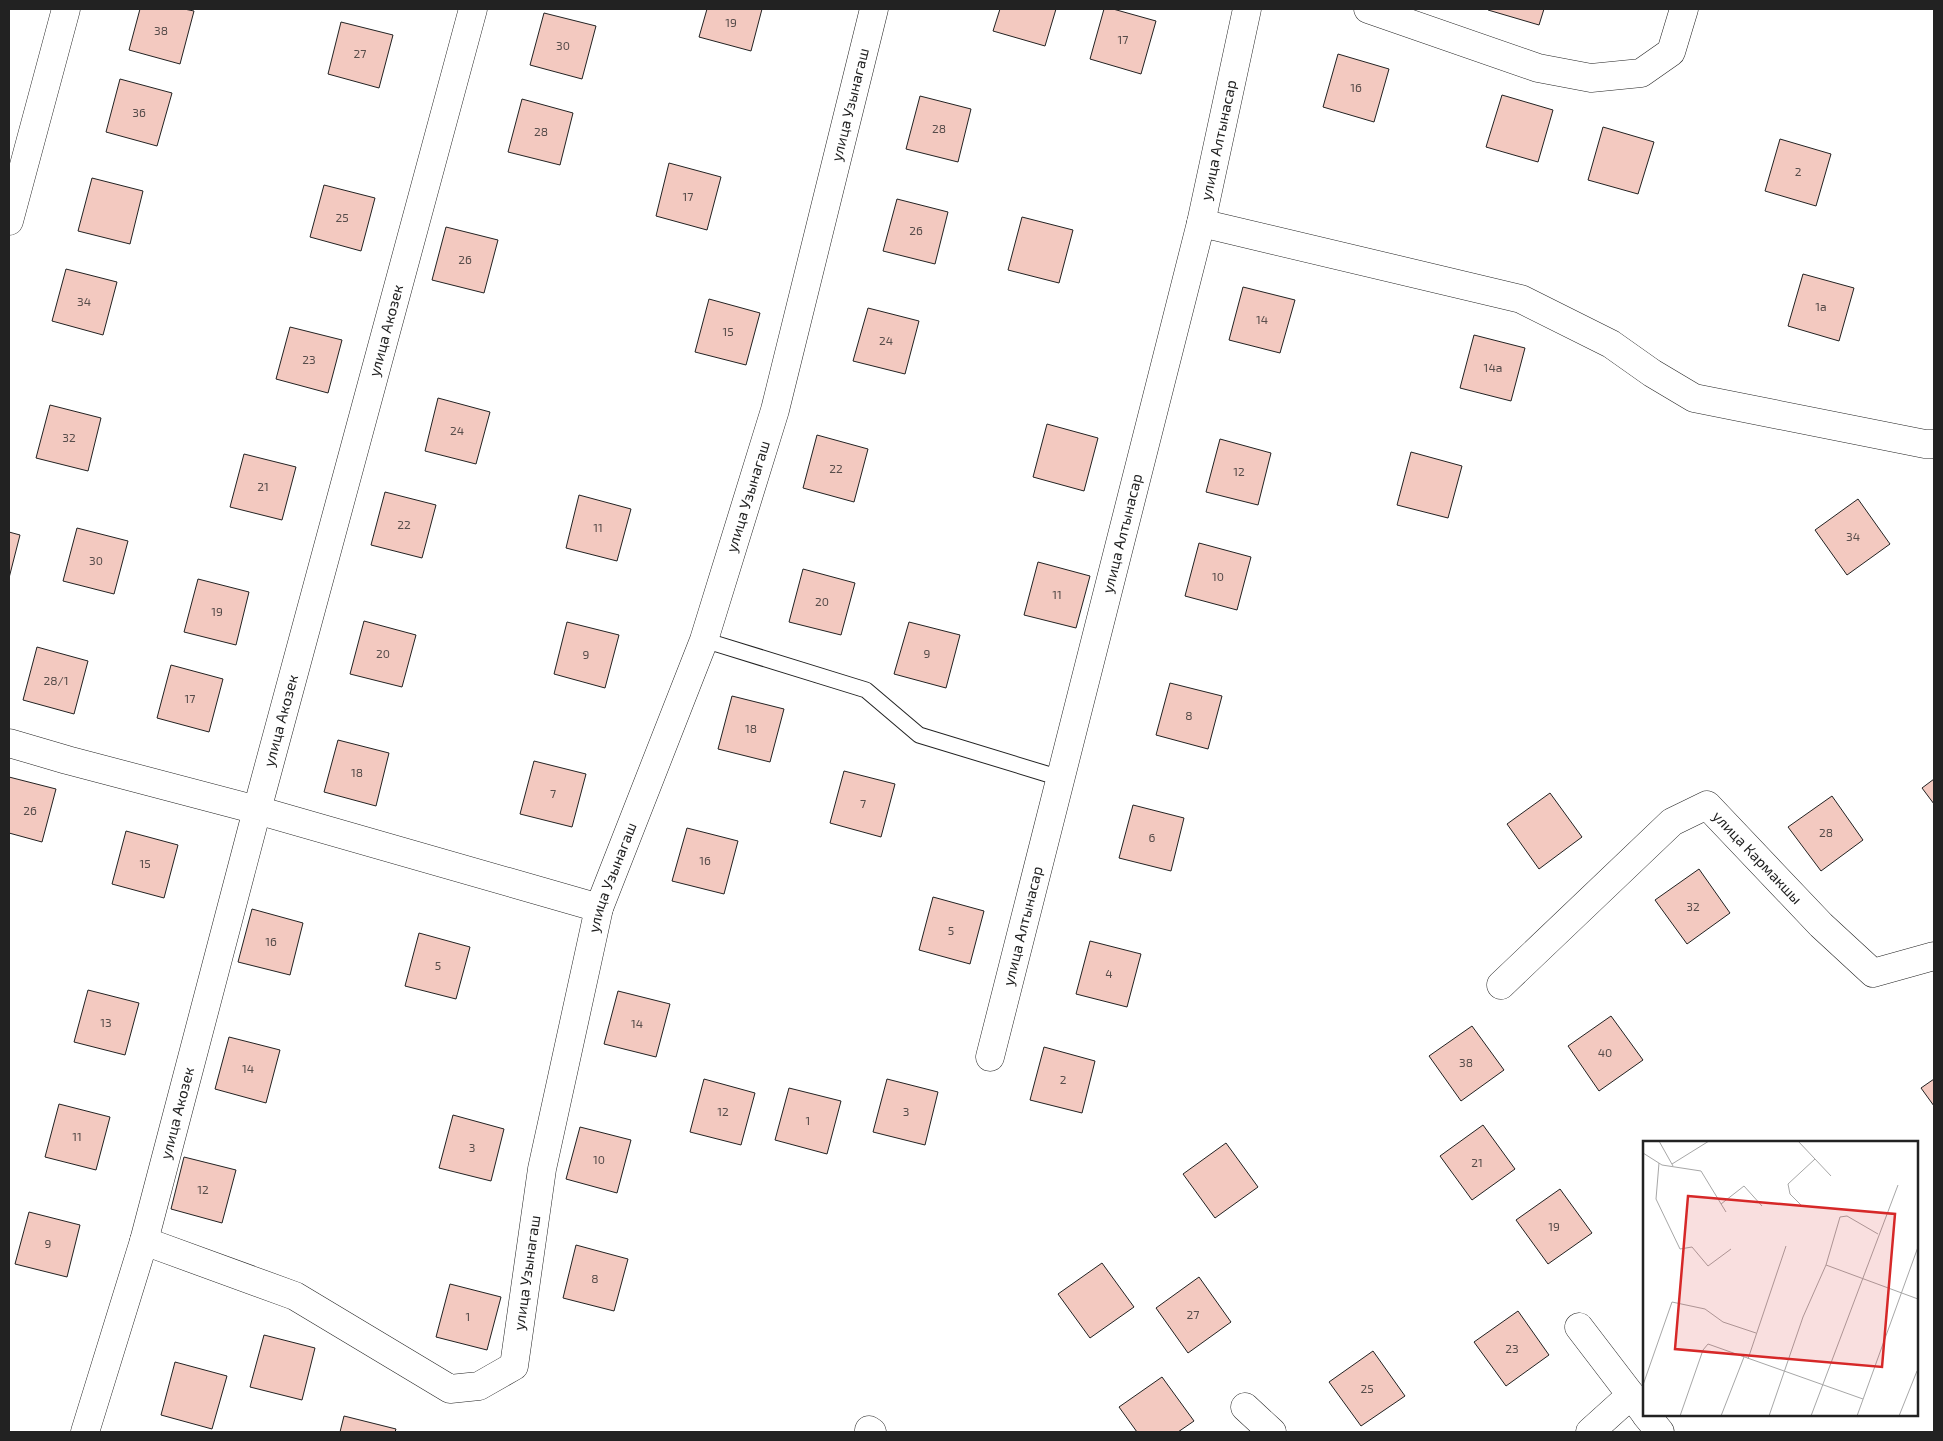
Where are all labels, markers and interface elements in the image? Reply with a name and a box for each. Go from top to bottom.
house number: 19 [725,15,737,29]
house number: 38 [154,23,168,37]
house number: 17 [1118,32,1128,46]
house number: 30 [556,38,570,52]
house number: 27 [354,46,366,60]
street label: улица Узынагаш [827,46,872,163]
street label: улица Алтынасар [1196,78,1240,202]
house number: 16 [1350,80,1362,94]
house number: 36 [132,105,146,119]
house number: 28 [932,121,946,135]
house number: 28 [534,124,548,138]
house number: 2 [1795,164,1802,178]
house number: 17 [683,189,693,203]
house number: 25 [335,210,349,224]
house number: 26 [909,223,923,237]
house number: 26 [458,252,472,266]
street label: улица Акозек [364,282,406,379]
house number: 34 [77,294,91,308]
house number: 1а [1815,299,1827,313]
house number: 14 [1256,312,1268,326]
house number: 15 [722,324,734,338]
house number: 24 [879,333,893,347]
house number: 23 [302,352,316,366]
house number: 14а [1484,360,1502,374]
house number: 24 [450,423,464,437]
house number: 32 [62,430,76,444]
street label: улица Узынагаш [722,438,773,555]
house number: 22 [829,461,843,475]
house number: 12 [1233,464,1245,478]
street label: улица Алтынасар [1098,472,1145,595]
house number: 21 [257,479,269,493]
house number: 22 [397,517,411,531]
house number: 11 [593,520,603,534]
house number: 34 [1846,529,1860,543]
house number: 30 [89,553,103,567]
house number: 10 [1212,569,1224,583]
house number: 11 [1052,587,1062,601]
house number: 20 [815,594,829,608]
house number: 19 [211,604,223,618]
house number: 20 [376,646,390,660]
house number: 9 [924,646,931,660]
house number: 9 [583,647,590,661]
street label: улица Акозек [259,672,301,769]
house number: 28/1 [43,673,69,687]
house number: 17 [185,691,195,705]
house number: 8 [1185,708,1193,722]
house number: 18 [745,721,757,735]
house number: 18 [351,765,363,779]
house number: 7 [550,786,556,800]
house number: 7 [860,796,866,810]
house number: 26 [23,803,37,817]
street label: улица Кармакшы [1709,807,1806,907]
street label: улица Узынагаш [584,820,640,934]
house number: 28 [1819,825,1833,839]
house number: 6 [1149,830,1156,844]
house number: 16 [699,853,711,867]
house number: 15 [139,856,151,870]
street label: улица Алтынасар [998,864,1046,988]
house number: 32 [1686,899,1700,913]
house number: 5 [948,923,954,937]
house number: 16 [265,934,277,948]
house number: 5 [435,958,441,972]
house number: 4 [1105,966,1113,980]
house number: 13 [100,1015,112,1029]
house number: 14 [631,1016,643,1030]
house number: 40 [1598,1045,1612,1059]
house number: 38 [1459,1055,1473,1069]
house number: 14 [242,1061,254,1075]
street label: улица Акозек [156,1065,197,1161]
house number: 2 [1060,1072,1067,1086]
house number: 12 [717,1104,729,1118]
house number: 3 [903,1104,909,1118]
house number: 1 [806,1113,810,1127]
house number: 11 [72,1129,82,1143]
house number: 3 [469,1140,475,1154]
inset map [1643,1141,1918,1416]
house number: 10 [593,1152,605,1166]
house number: 21 [1471,1155,1483,1169]
house number: 12 [197,1182,209,1196]
street label: улица Узынагаш [509,1214,543,1332]
house number: 19 [1548,1219,1560,1233]
house number: 9 [45,1236,52,1250]
house number: 8 [591,1271,599,1285]
house number: 27 [1187,1307,1199,1321]
house number: 1 [466,1309,470,1323]
house number: 23 [1505,1341,1519,1355]
house number: 25 [1360,1381,1374,1395]

